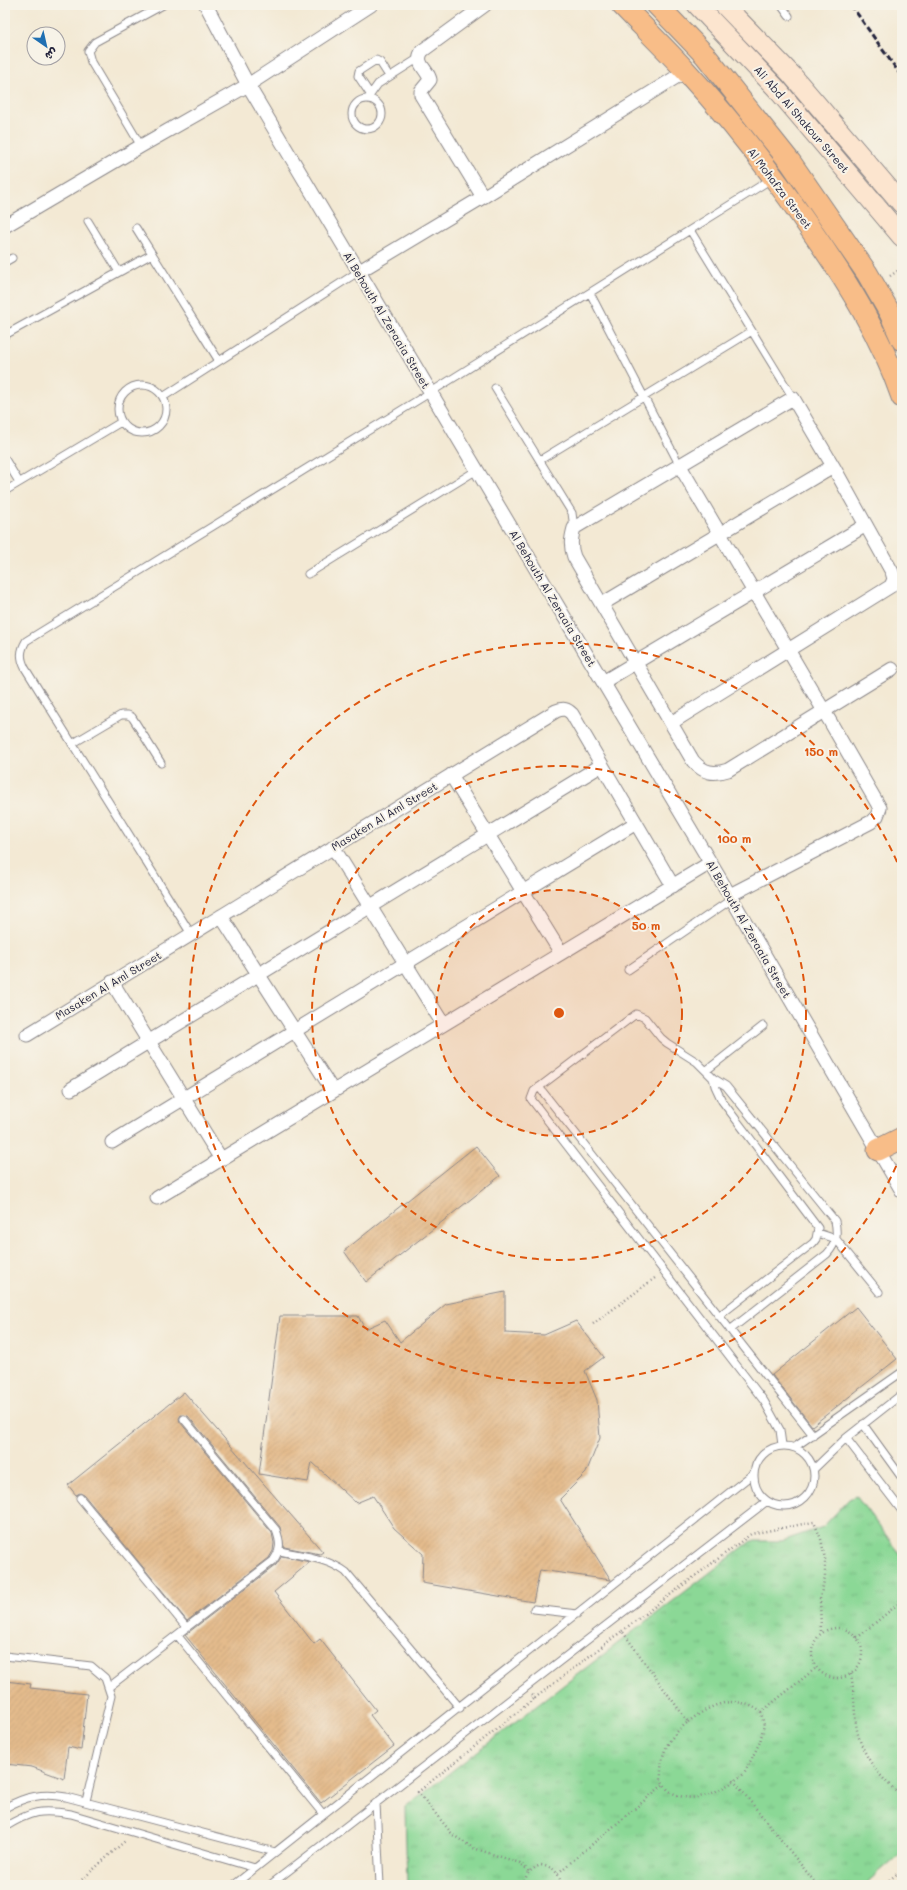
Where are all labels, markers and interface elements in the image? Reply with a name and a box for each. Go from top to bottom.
north arrow [26,26,66,66]
text: ش [43,45,61,64]
street label: Ali Abd Al Shakour Street [751,62,853,176]
street label: Al Mohafza Street [745,144,816,232]
street label: Al Behouth Al Zeraaia Street [340,249,434,391]
street label: Al Behouth Al Zeraaia Street [506,527,600,669]
text: 150 m [804,743,838,759]
street label: Masaken Al Aml Street [328,778,440,854]
text: 100 m [717,830,751,846]
street label: Al Behouth Al Zeraaia Street [703,857,795,1001]
text: 50 m [632,917,660,933]
street label: Masaken Al Aml Street [52,947,164,1023]
centre of rings [552,1006,566,1020]

